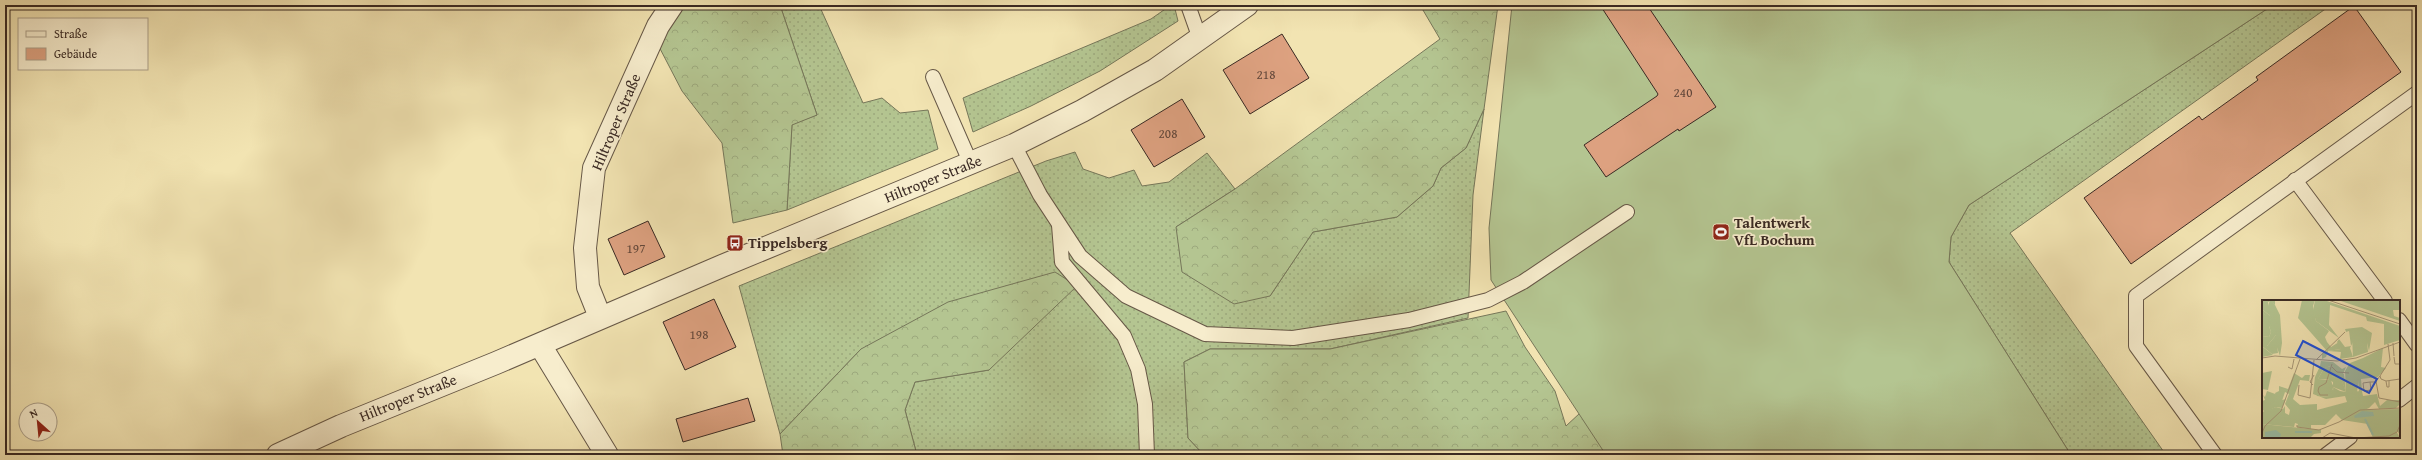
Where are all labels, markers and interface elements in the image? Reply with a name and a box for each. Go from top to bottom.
legend [18,18,148,70]
text: Straße [54,25,88,42]
text: Gebäude [54,45,97,62]
house number: 218 [1257,65,1275,84]
street label: Hiltroper Straße [586,70,645,174]
house number: 240 [1674,83,1692,102]
house number: 208 [1159,124,1177,143]
street label: Hiltroper Straße [881,149,985,208]
place label: Talentwerk VfL Bochum [1734,212,1815,250]
sports icon: Talentwerk VfL Bochum [1711,222,1731,242]
place label: Tippelsberg [748,232,827,253]
bus stop icon: Tippelsberg [725,233,745,253]
house number: 197 [627,239,645,258]
inset map [2262,300,2400,438]
house number: 198 [690,325,708,344]
street label: Hiltroper Straße [356,368,460,427]
north arrow [18,402,58,442]
text: N [27,404,41,422]

